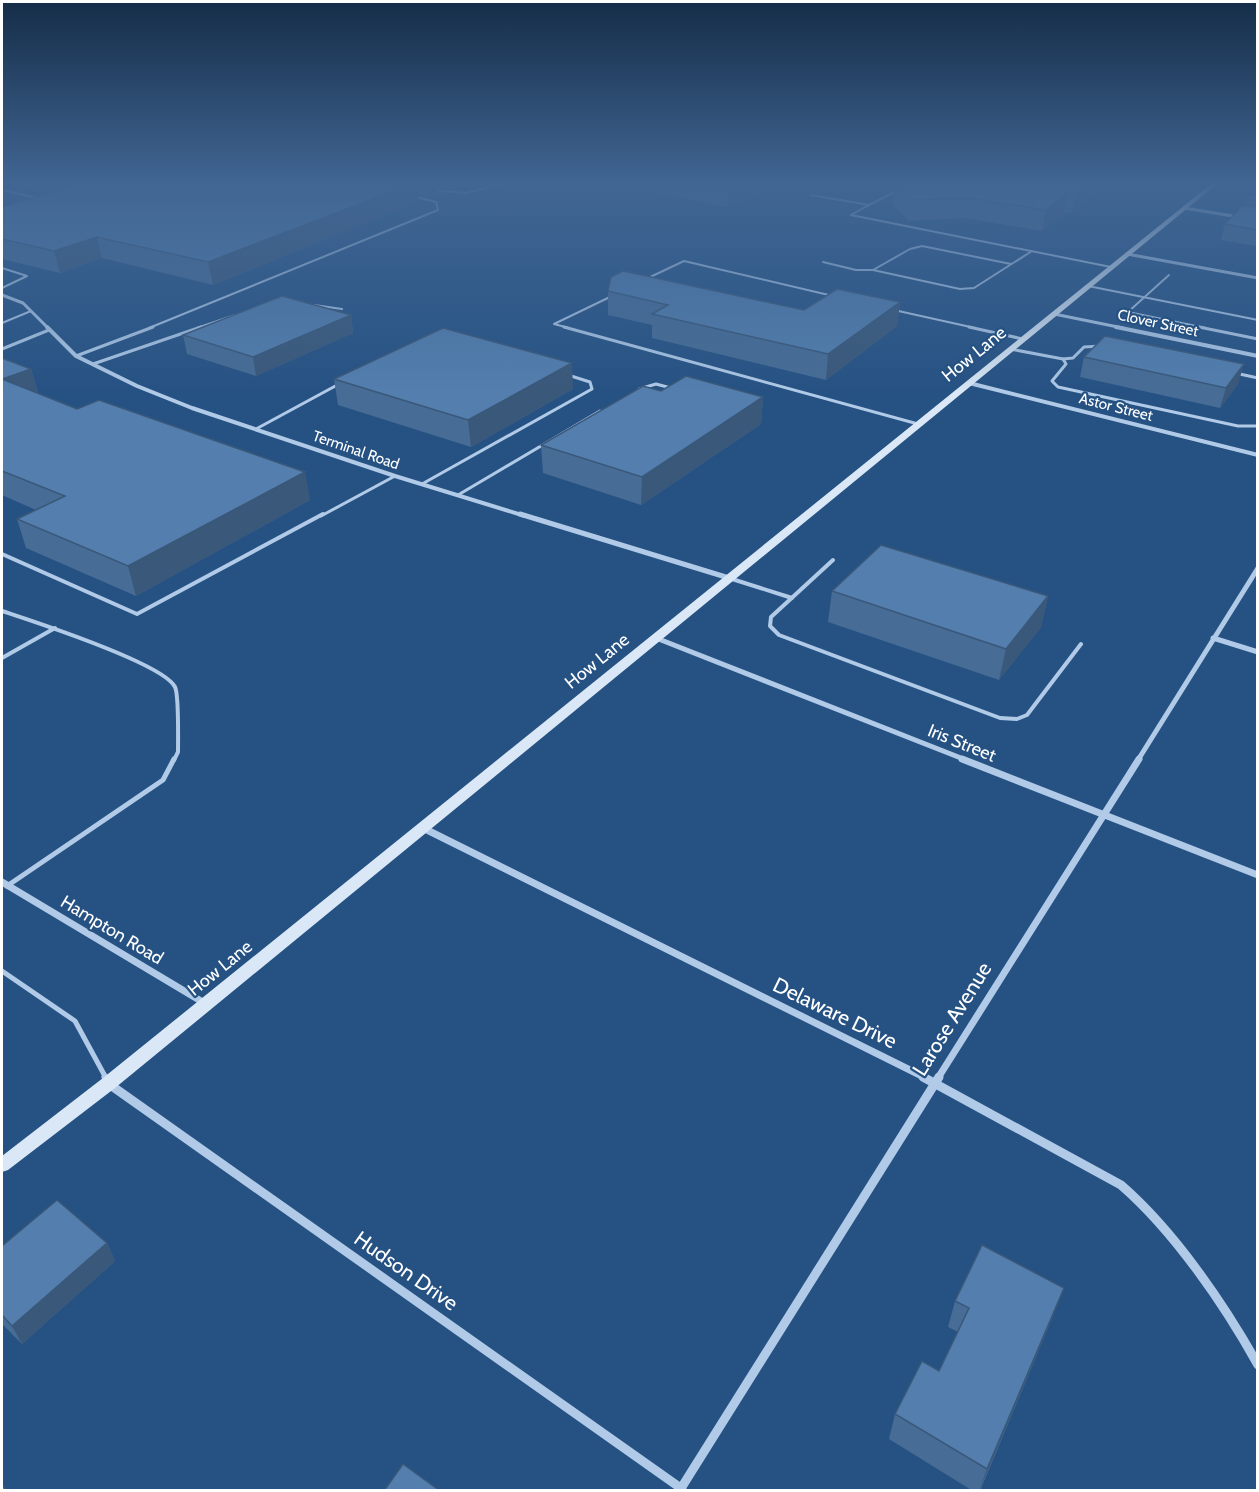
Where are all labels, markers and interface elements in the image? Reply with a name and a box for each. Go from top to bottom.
street label: Clover Street [1116,306,1200,340]
street label: How Lane [937,321,1011,387]
street label: Astor Street [1077,389,1155,425]
street label: Terminal Road [310,427,402,473]
street label: How Lane [560,628,634,694]
street label: Iris Street [925,719,999,767]
street label: Hampton Road [57,891,167,969]
street label: How Lane [183,935,257,1001]
street label: Larose Avenue [907,957,997,1080]
street label: Delaware Drive [769,972,902,1053]
street label: Hudson Drive [350,1226,463,1316]

